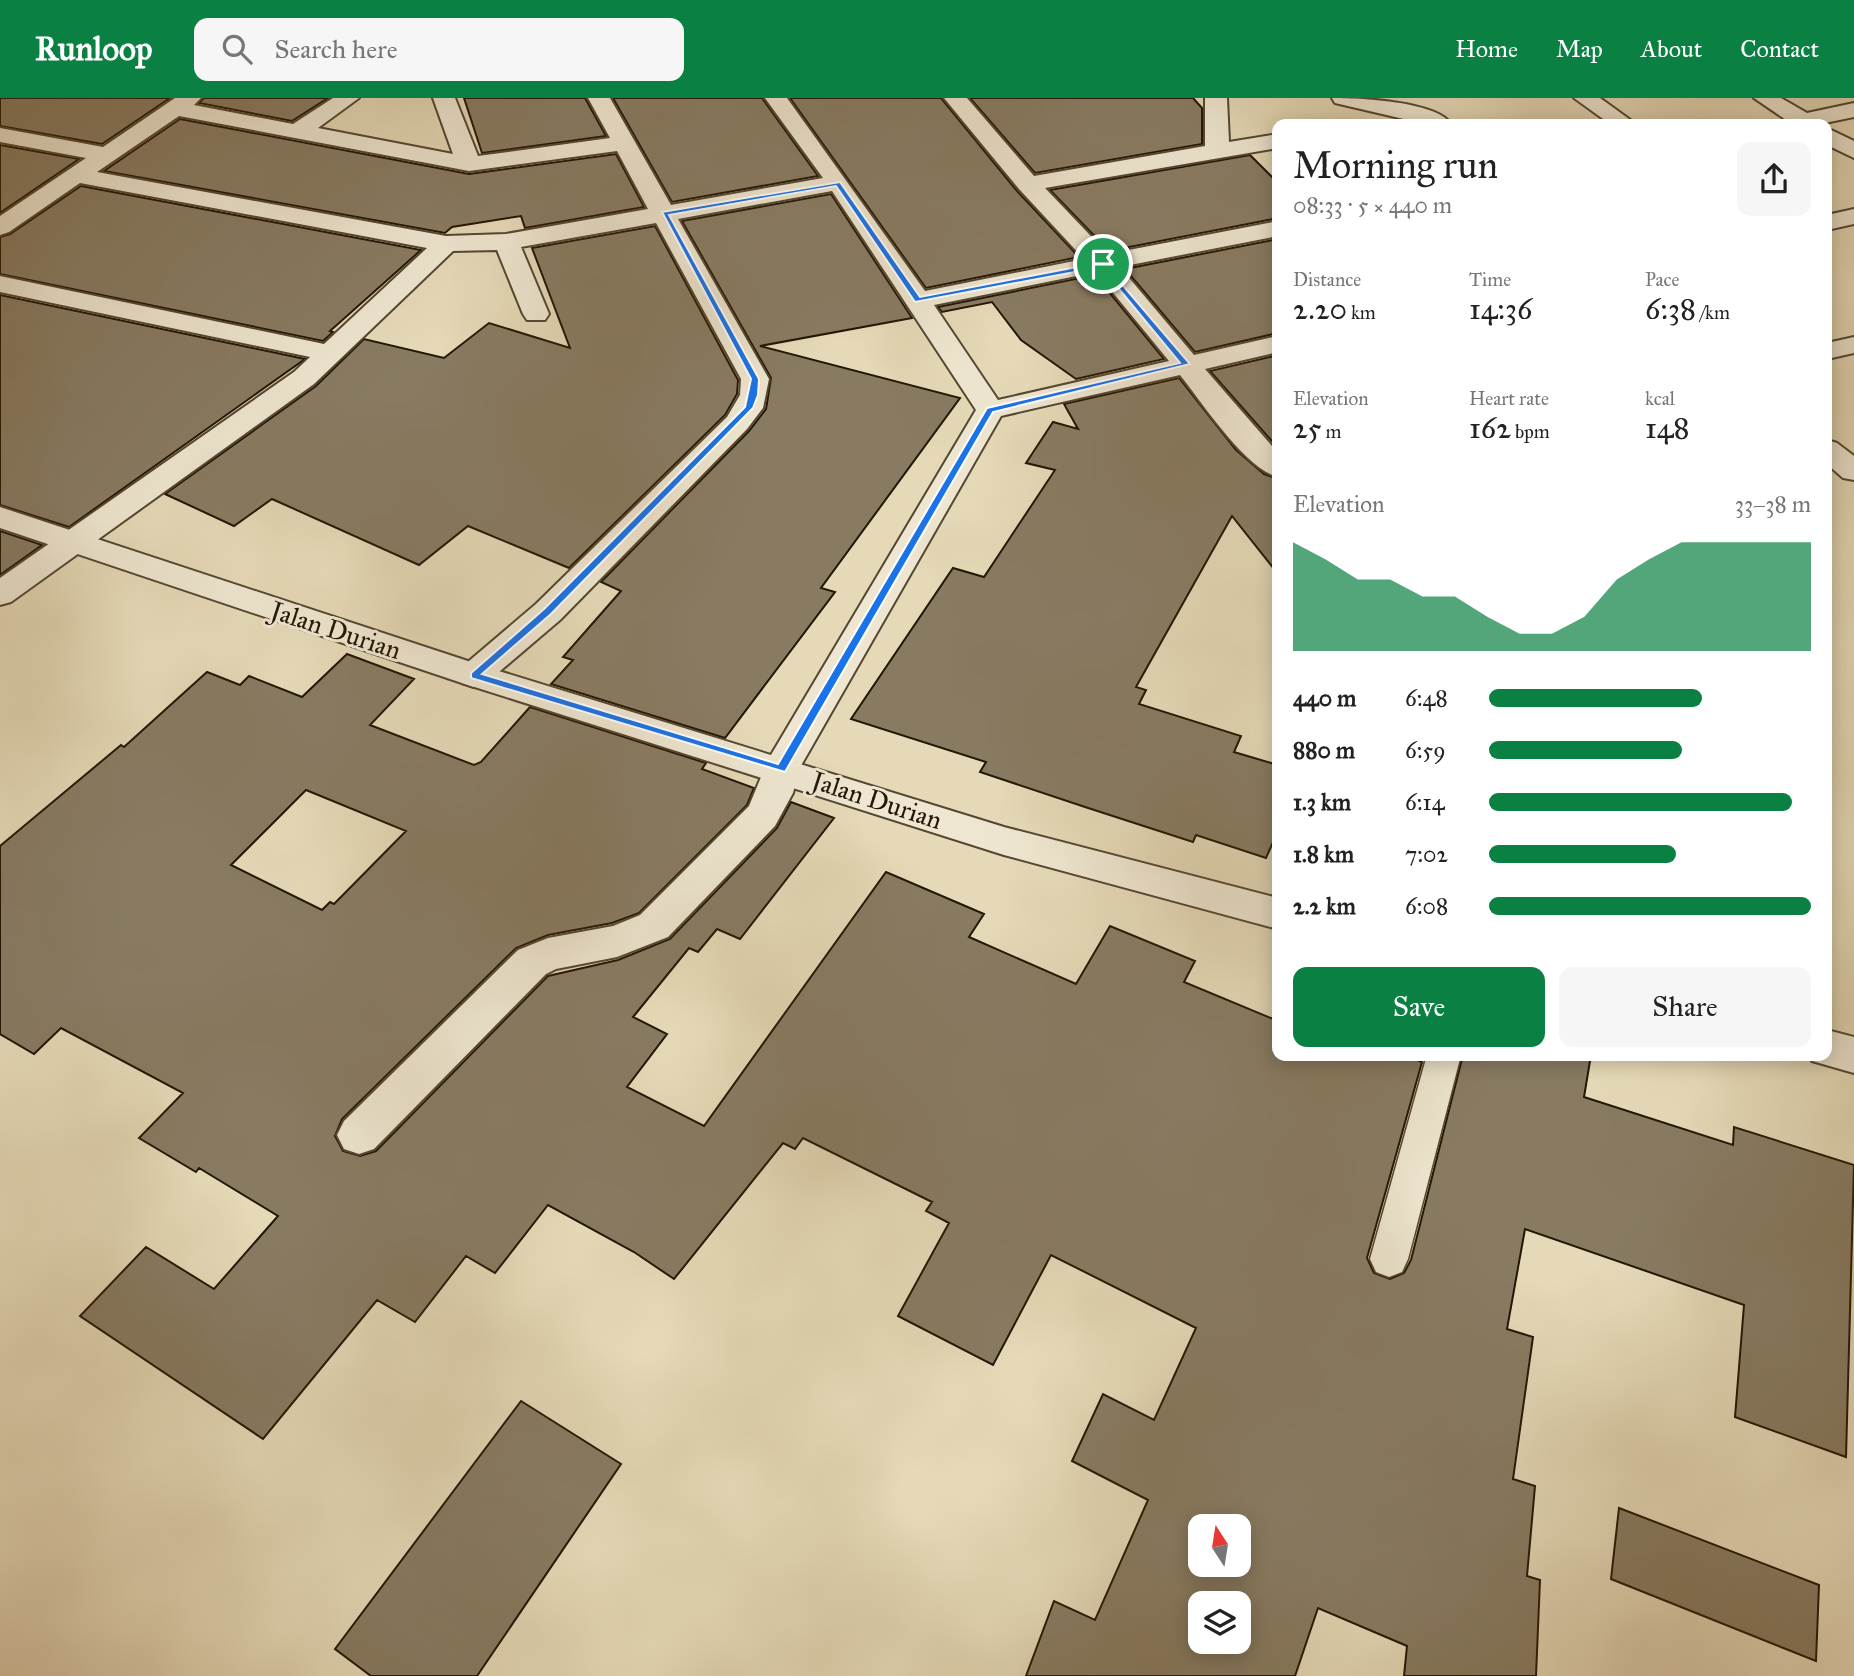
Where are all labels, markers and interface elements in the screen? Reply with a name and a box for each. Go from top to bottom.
search box [194,18,684,81]
text: Runloop [35,29,152,69]
icon: search [218,30,256,68]
text: Search here [274,33,397,65]
text: Home [1455,34,1518,64]
text: Map [1556,34,1603,64]
text: About [1641,34,1702,64]
text: Contact [1740,34,1819,64]
text: Morning run [1293,142,1498,188]
button: share [1737,142,1811,216]
text: 08:33 · 5 × 440 m [1293,191,1452,219]
pin [1073,234,1133,294]
icon: arrive [1084,245,1122,283]
text: Distance [1293,268,1361,291]
text: Time [1469,268,1511,291]
text: Pace [1645,268,1679,291]
text: 2.20 [1293,291,1347,327]
text: 14:36 [1469,291,1533,327]
text: 6:38 [1645,291,1696,327]
text: km [1347,301,1376,324]
text: /km [1696,301,1730,324]
text: Elevation [1293,387,1368,410]
text: Heart rate [1469,387,1549,410]
text: kcal [1645,387,1675,410]
text: 25 [1293,410,1322,446]
text: 162 [1469,410,1511,446]
text: 148 [1645,410,1690,446]
text: m [1322,420,1342,443]
text: bpm [1511,420,1550,443]
text: Elevation [1293,490,1384,518]
text: 33–38 m [1735,490,1811,518]
street label: Jalan Durian [264,593,405,666]
text: 440 m [1293,684,1356,712]
text: 6:48 [1405,684,1448,712]
text: 880 m [1293,736,1355,764]
text: 6:59 [1405,736,1446,764]
street label: Jalan Durian [805,763,946,836]
text: 1.3 km [1293,788,1351,816]
text: 6:14 [1405,788,1445,816]
text: 1.8 km [1293,840,1354,868]
text: 7:02 [1405,840,1448,868]
text: 2.2 km [1293,892,1356,920]
text: 6:08 [1405,892,1448,920]
button: Save [1293,967,1545,1047]
button: Share [1559,967,1811,1047]
north arrow [1188,1514,1251,1577]
map controls [1188,1514,1251,1654]
button: layers [1188,1591,1251,1654]

